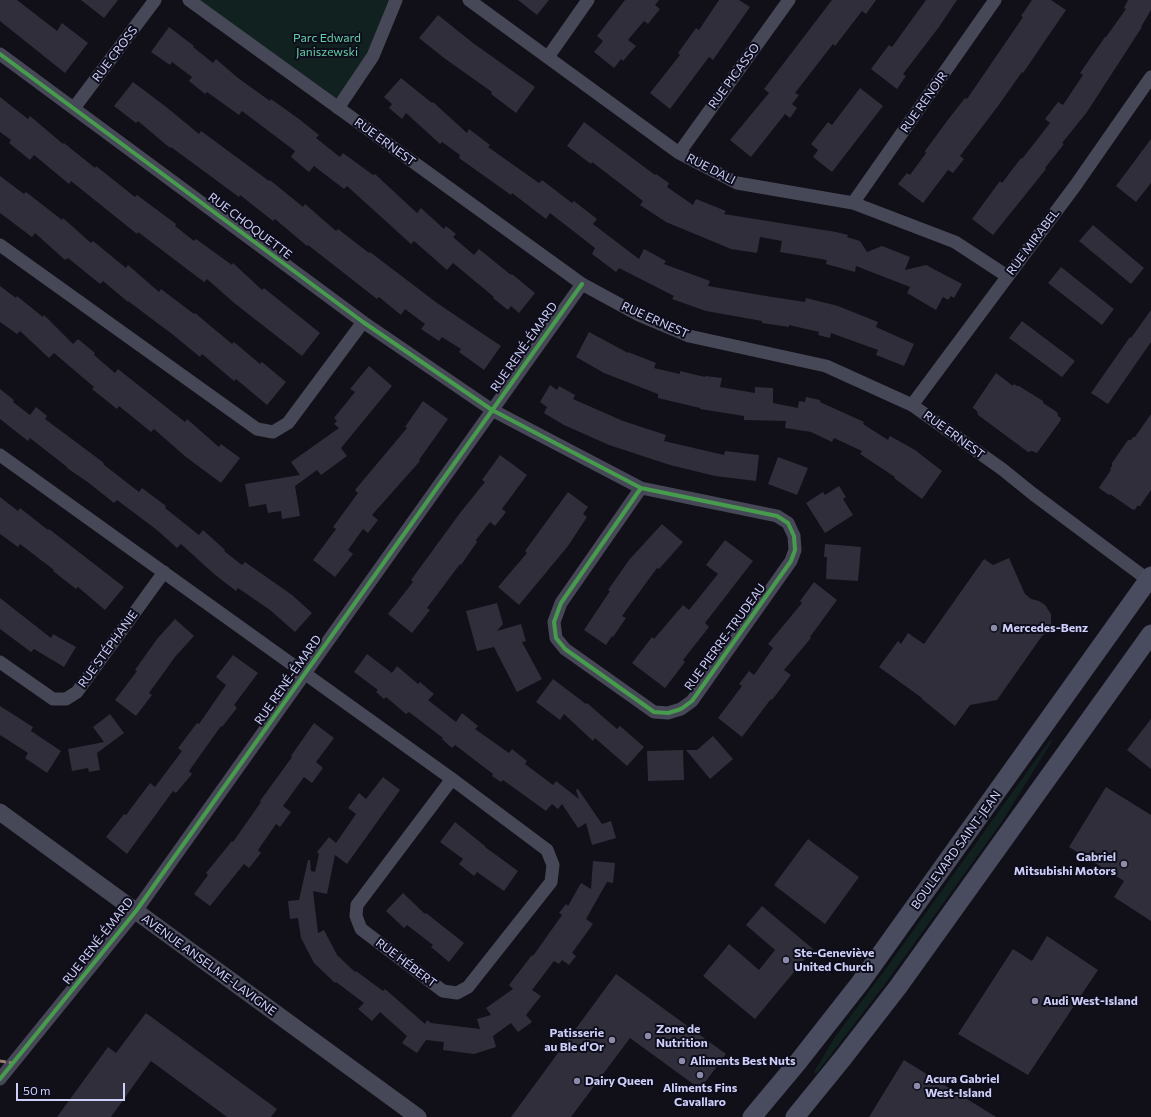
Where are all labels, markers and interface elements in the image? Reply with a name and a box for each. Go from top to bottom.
street label: RUE CROSS [89,23,141,85]
park label: Parc Edward Janiszewski [293,31,361,59]
street label: RUE PICASSO [705,41,763,111]
street label: RUE RENOIR [898,69,950,135]
street label: RUE ERNEST [352,115,418,169]
street label: RUE DALI [684,151,738,187]
street label: RUE CHOQUETTE [205,190,295,262]
street label: RUE MIRABEL [1004,206,1062,278]
street label: RUE RENÉ-ÉMARD [488,299,560,395]
street label: RUE ERNEST [619,299,691,341]
street label: RUE ERNEST [921,408,987,462]
street label: RUE PIERRE-TRUDEAU [681,581,769,693]
street label: RUE STÉPHANIE [75,608,141,690]
place label: Mercedes-Benz [1002,621,1088,635]
marker: Mercedes-Benz [989,623,999,633]
street label: RUE RENÉ-ÉMARD [252,632,324,728]
street label: BOULEVARD SAINT-JEAN [908,788,1004,912]
place label: Gabriel Mitsubishi Motors [1014,850,1116,878]
marker: Gabriel Mitsubishi Motors [1119,859,1129,869]
street label: RUE RENÉ-ÉMARD [60,895,136,987]
street label: AVENUE ANSELME-LAVIGNE [139,911,279,1019]
street label: RUE HÉBERT [373,935,439,991]
place label: Ste-Geneviève United Church [794,946,874,974]
marker: Ste-Geneviève United Church [781,955,791,965]
place label: Audi West-Island [1043,994,1138,1008]
marker: Audi West-Island [1030,996,1040,1006]
place label: Zone de Nutrition [656,1022,708,1050]
place label: Patisserie au Ble d'Or [544,1026,604,1054]
marker: Zone de Nutrition [643,1031,653,1041]
marker: Patisserie au Ble d'Or [607,1035,617,1045]
place label: Aliments Best Nuts [690,1054,796,1068]
marker: Aliments Best Nuts [677,1056,687,1066]
marker: Aliments Fins Cavallaro [695,1070,705,1080]
place label: Acura Gabriel West-Island [925,1072,999,1100]
place label: Dairy Queen [585,1074,653,1088]
scale bar [18,1075,127,1101]
marker: Dairy Queen [572,1076,582,1086]
place label: Aliments Fins Cavallaro [663,1081,737,1109]
marker: Acura Gabriel West-Island [912,1081,922,1091]
text: 50 m [23,1083,51,1097]

